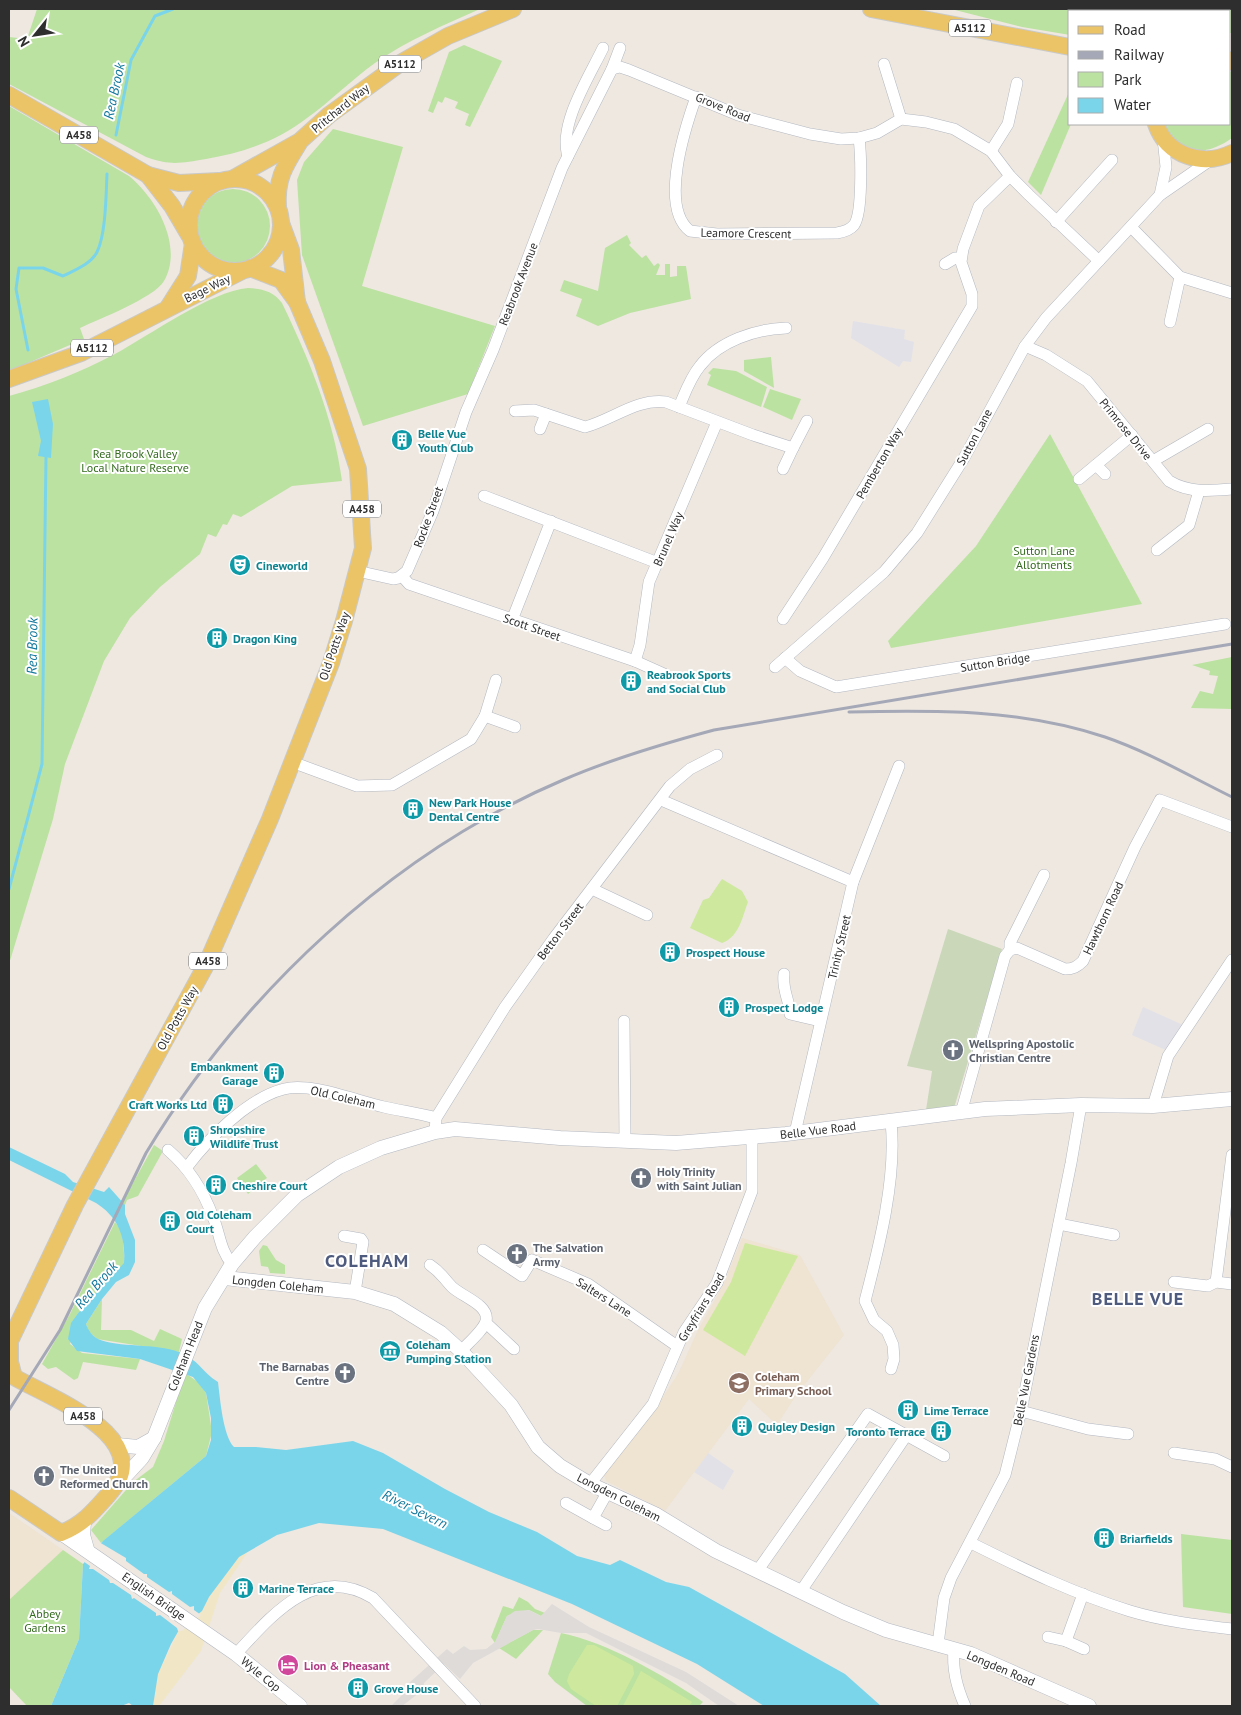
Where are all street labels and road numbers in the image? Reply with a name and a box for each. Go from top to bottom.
road number: A5112 [949,19,991,36]
road number: A5112 [379,56,421,72]
street label: Pritchard Way [308,80,372,136]
street label: Grove Road [693,89,753,125]
road number: A458 [60,126,98,144]
street label: Leamore Crescent [700,225,792,241]
street label: Reabrook Avenue [495,240,541,328]
street label: Bage Way [181,270,233,306]
road number: A5112 [71,339,113,356]
street label: Primrose Drive [1097,395,1155,463]
street label: Sutton Lane [953,406,995,468]
street label: Pemberton Way [852,424,906,501]
street label: Rocke Street [410,484,446,550]
road number: A458 [343,500,381,518]
street label: Brunel Way [650,509,686,568]
street label: Old Potts Way [315,609,353,682]
street label: Scott Street [501,610,563,644]
street label: Sutton Bridge [959,649,1031,675]
street label: Hawthorn Road [1079,879,1127,957]
street label: Betton Street [534,899,586,963]
street label: Trinity Street [824,913,854,981]
road number: A458 [189,952,227,969]
street label: Old Potts Way [153,983,201,1053]
street label: Old Coleham [309,1082,377,1112]
street label: Belle Vue Road [779,1118,857,1142]
street label: Greyfriars Road [675,1270,727,1344]
street label: Longden Coleham [231,1272,325,1296]
street label: Salters Lane [573,1274,635,1320]
street label: Coleham Head [164,1319,206,1393]
street label: Belle Vue Gardens [1010,1333,1042,1427]
road number: A458 [64,1408,102,1424]
street label: Longden Coleham [575,1469,663,1525]
street label: English Bridge [119,1569,189,1623]
street label: Longden Road [965,1647,1037,1689]
street label: Wyle Cop [238,1653,284,1695]

